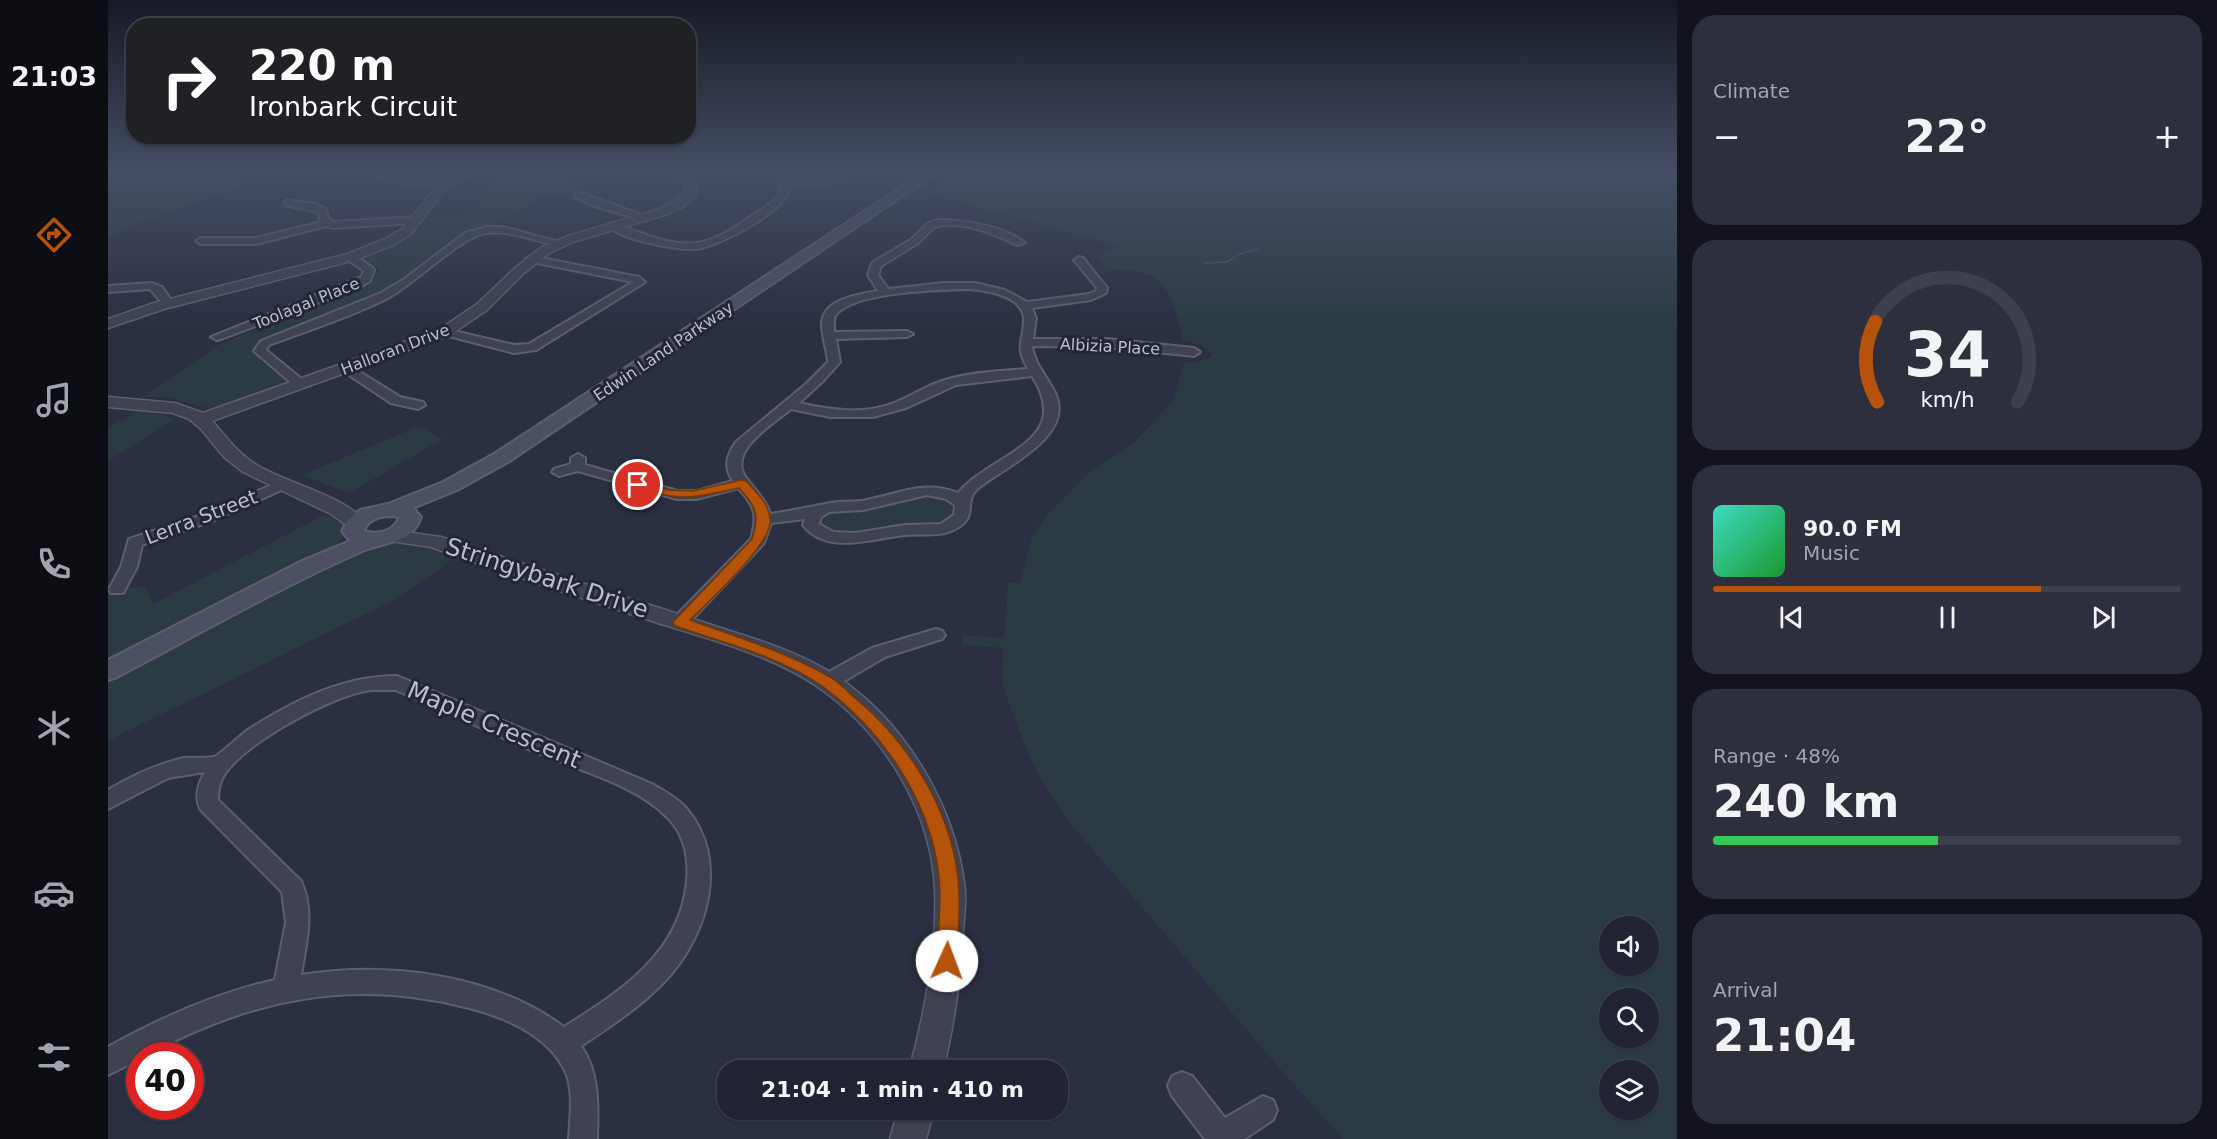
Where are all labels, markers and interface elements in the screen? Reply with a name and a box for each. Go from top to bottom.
text: 220 m [249,41,395,90]
icon: right [150,42,228,120]
text: 21:03 [11,61,97,92]
text: Climate [1713,79,1790,103]
text: Ironbark Circuit [249,91,457,122]
text: 22° [1904,110,1990,163]
text: − [1713,117,1741,156]
text: + [2153,117,2181,156]
icon: directions [33,214,75,256]
street label: Toolagal Place [249,274,362,334]
street label: Edwin Land Parkway [590,298,737,405]
text: 34 [1904,318,1990,391]
street label: Halloran Drive [338,320,452,379]
street label: Albizia Place [1059,334,1161,359]
icon: music [33,379,75,421]
text: km/h [1920,387,1974,412]
pin [612,459,663,510]
icon: arrive [621,468,654,501]
street label: Lerra Street [141,484,261,549]
text: 90.0 FM [1803,516,1902,541]
street label: Stringybark Drive [442,532,652,624]
text: Music [1803,541,1860,565]
icon: phone [33,543,75,585]
icon: previous [1775,601,1808,634]
icon: pause [1931,601,1964,634]
icon: next [2087,601,2120,634]
street label: Maple Crescent [403,676,585,774]
icon: climate [33,707,75,749]
text: Range · 48% [1713,744,1840,768]
text: 240 km [1713,775,1899,828]
icon: car [33,872,75,914]
map controls [1599,916,1659,1120]
button: sound [1599,916,1659,976]
position arrow [915,929,979,993]
text: Arrival [1713,978,1778,1002]
button: search [1599,988,1659,1048]
text: 21:04 [1713,1009,1856,1062]
icon: filters [33,1036,75,1078]
speed limit sign: 40 [126,1042,204,1120]
button: layers [1599,1060,1659,1120]
text: 21:04 · 1 min · 410 m [761,1077,1024,1102]

